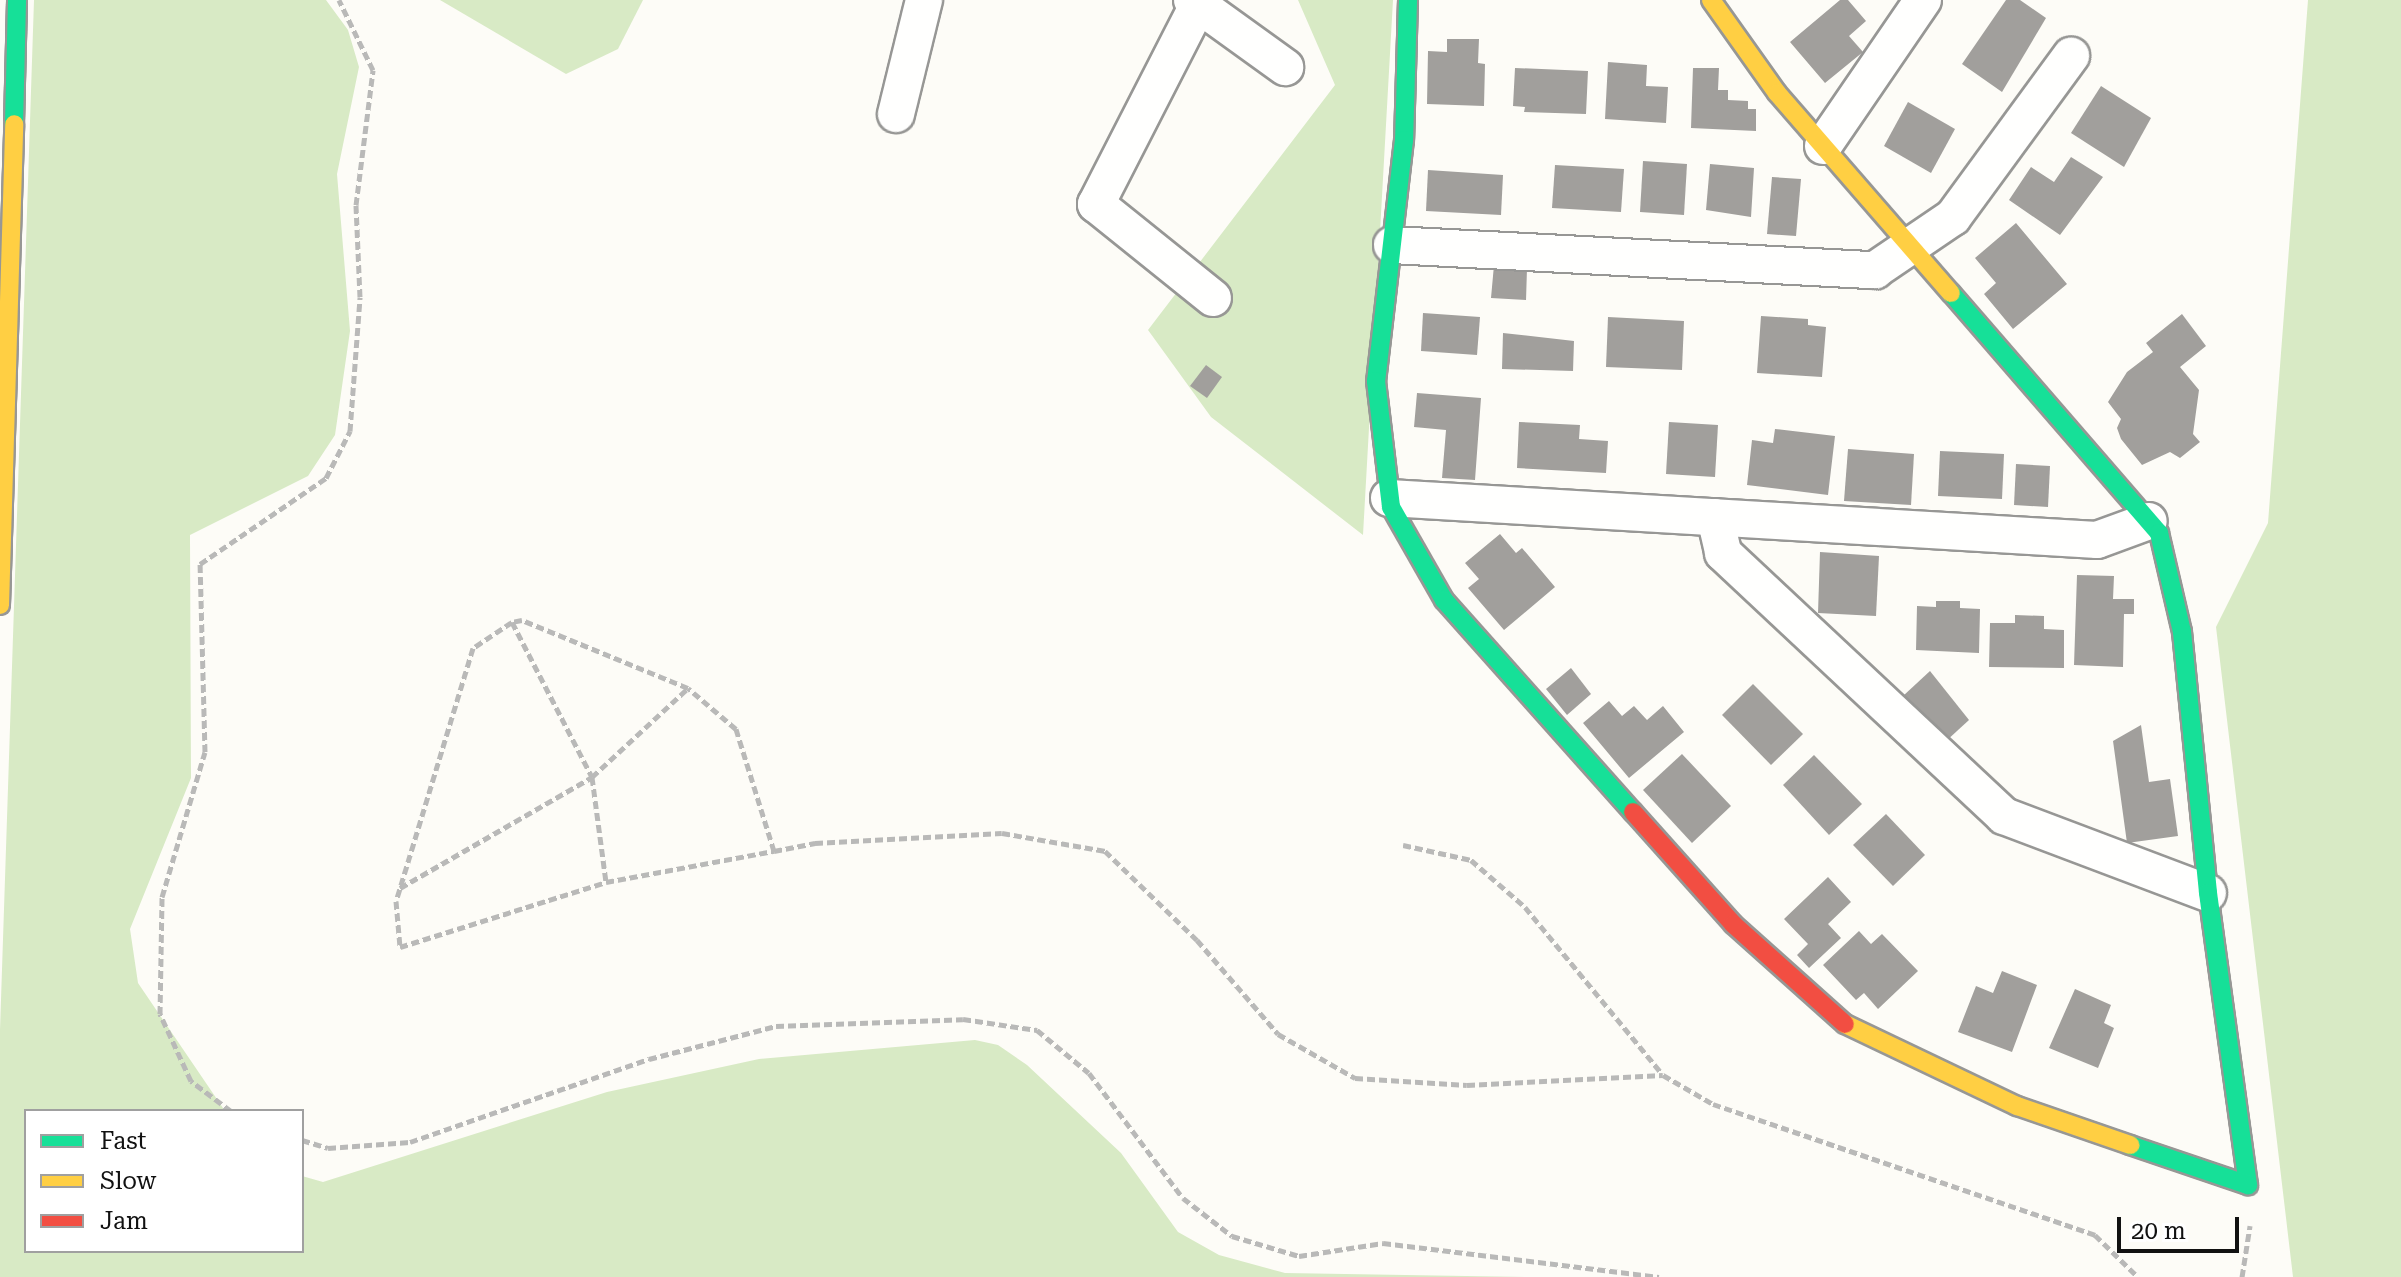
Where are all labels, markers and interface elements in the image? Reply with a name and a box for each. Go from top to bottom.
legend [24,1109,304,1253]
text: Fast [100,1127,147,1155]
text: Slow [100,1167,156,1195]
scale bar [2121,1201,2243,1251]
text: Jam [100,1207,148,1235]
text: 20 m [2131,1217,2186,1245]

